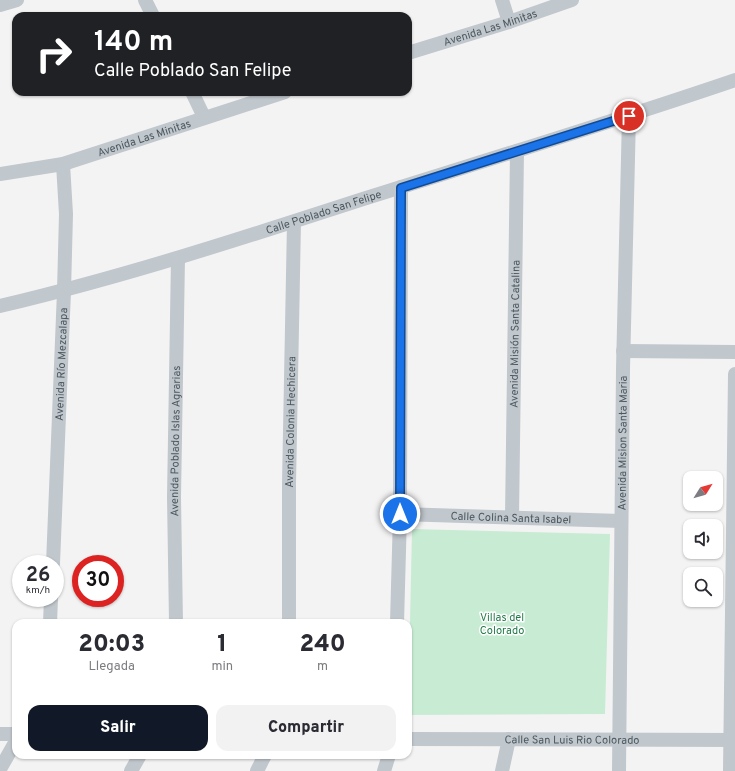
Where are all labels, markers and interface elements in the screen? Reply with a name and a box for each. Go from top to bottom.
street label: Avenida Las Minitas [442,7,539,50]
text: 140 m [94,25,173,61]
icon: right [28,28,80,80]
text: Calle Poblado San Felipe [94,60,292,83]
pin [612,99,646,133]
icon: arrive [618,105,640,127]
street label: Avenida Las Minitas [96,117,193,160]
street label: Calle Poblado San Felipe [264,188,383,238]
street label: Avenida Misión Santa Catalina [507,260,524,408]
street label: Avenida Río Mezcalapa [53,307,71,421]
street label: Avenida Colonia Hechicera [283,356,299,488]
street label: Avenida Poblado Islas Agrarias [168,365,184,517]
street label: Avenida Mision Santa Maria [616,375,631,511]
north arrow [683,471,723,511]
map controls [683,471,723,607]
position arrow [379,493,421,535]
street label: Calle Colina Santa Isabel [450,510,572,527]
button: sound [683,519,723,559]
speed limit sign: 30 [72,555,124,607]
text: 26 [26,563,50,589]
button: search [683,567,723,607]
text: km/h [26,584,50,597]
park label: Villas del Colorado [480,611,524,638]
text: 20:03 [78,630,145,660]
text: 1 [217,630,227,660]
text: 240 [299,630,346,660]
text: Llegada [88,659,135,675]
text: min [211,659,233,675]
text: m [317,659,328,675]
button: Salir [28,705,208,751]
button: Compartir [216,705,396,751]
street label: Calle San Luis Rio Colorado [504,733,640,748]

